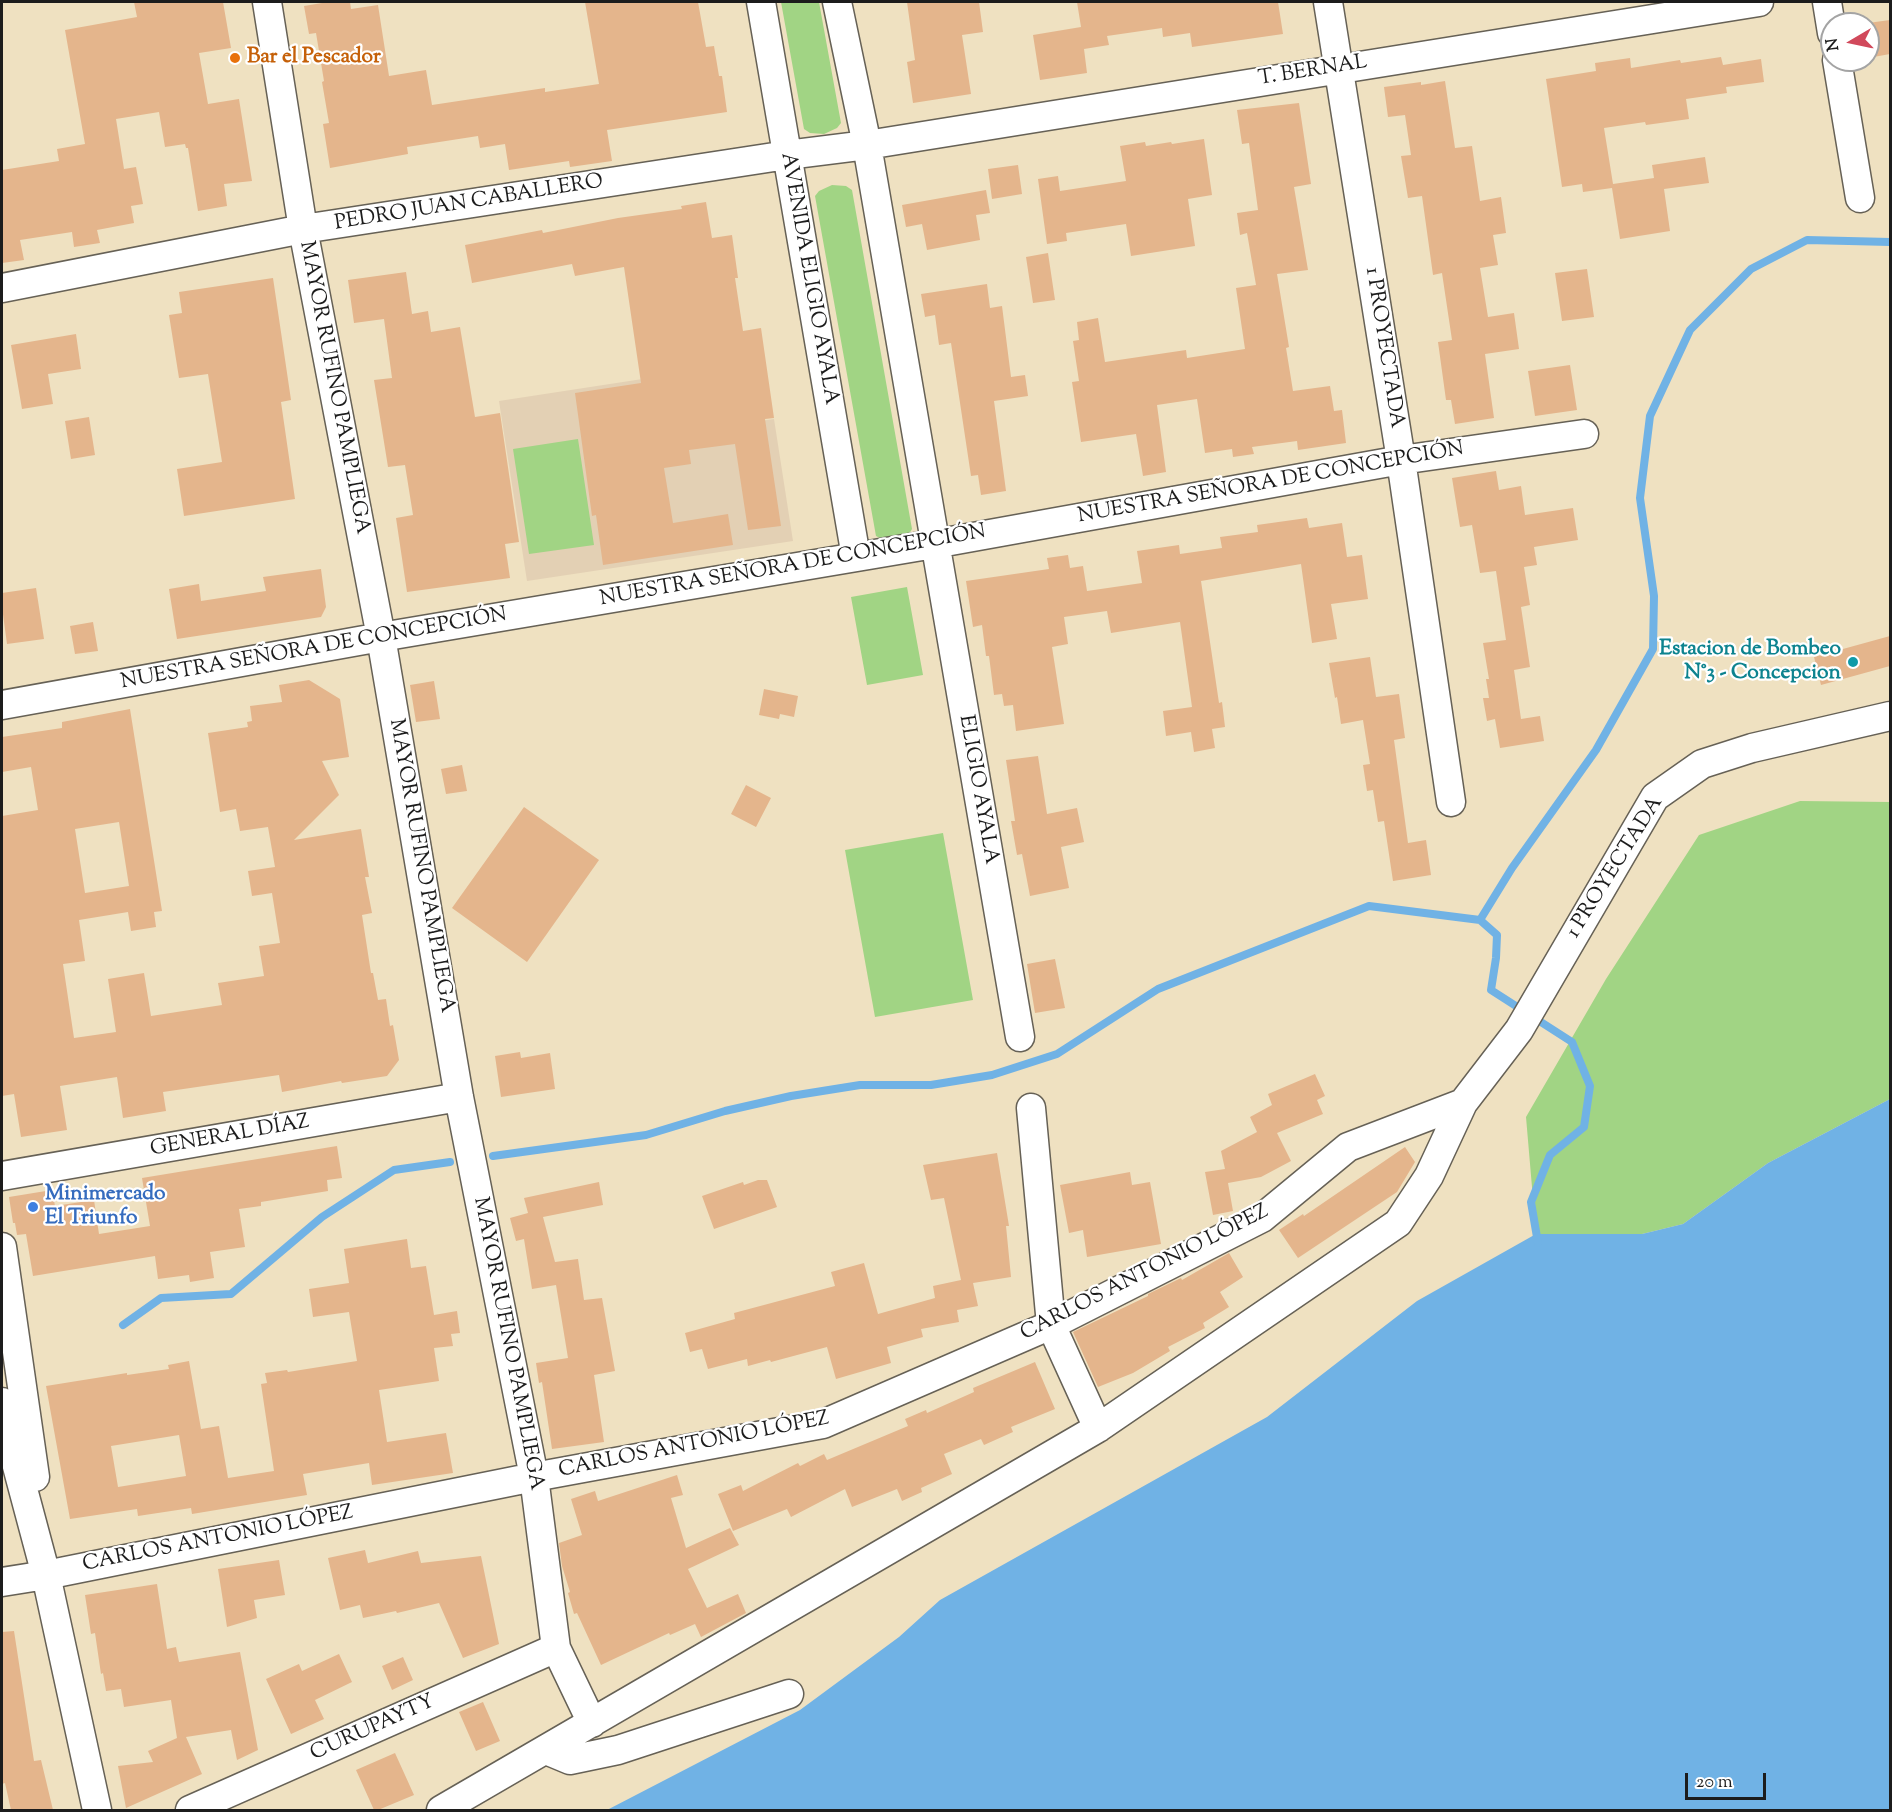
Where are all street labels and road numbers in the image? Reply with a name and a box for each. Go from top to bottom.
street label: T. BERNAL [1257,51,1369,93]
street label: AVENIDA ELIGIO AYALA [773,151,843,407]
street label: PEDRO JUAN CABALLERO [333,170,605,238]
street label: MAYOR RUFINO PAMPLIEGA [292,239,374,537]
street label: 1 PROYECTADA [1358,266,1408,430]
street label: NUESTRA SEÑORA DE CONCEPCIÓN [1076,438,1466,530]
street label: NUESTRA SEÑORA DE CONCEPCIÓN [598,521,988,613]
street label: NUESTRA SEÑORA DE CONCEPCIÓN [119,604,509,696]
street label: ELIGIO AYALA [951,713,1003,867]
street label: MAYOR RUFINO PAMPLIEGA [382,717,458,1015]
street label: 1 PROYECTADA [1562,792,1670,944]
street label: GENERAL DÍAZ [149,1111,311,1163]
street label: MAYOR RUFINO PAMPLIEGA [466,1195,548,1493]
street label: CARLOS ANTONIO LÓPEZ [1017,1200,1273,1348]
street label: CARLOS ANTONIO LÓPEZ [557,1407,831,1485]
street label: CARLOS ANTONIO LÓPEZ [81,1501,355,1579]
street label: CURUPAYTY [307,1690,439,1768]

